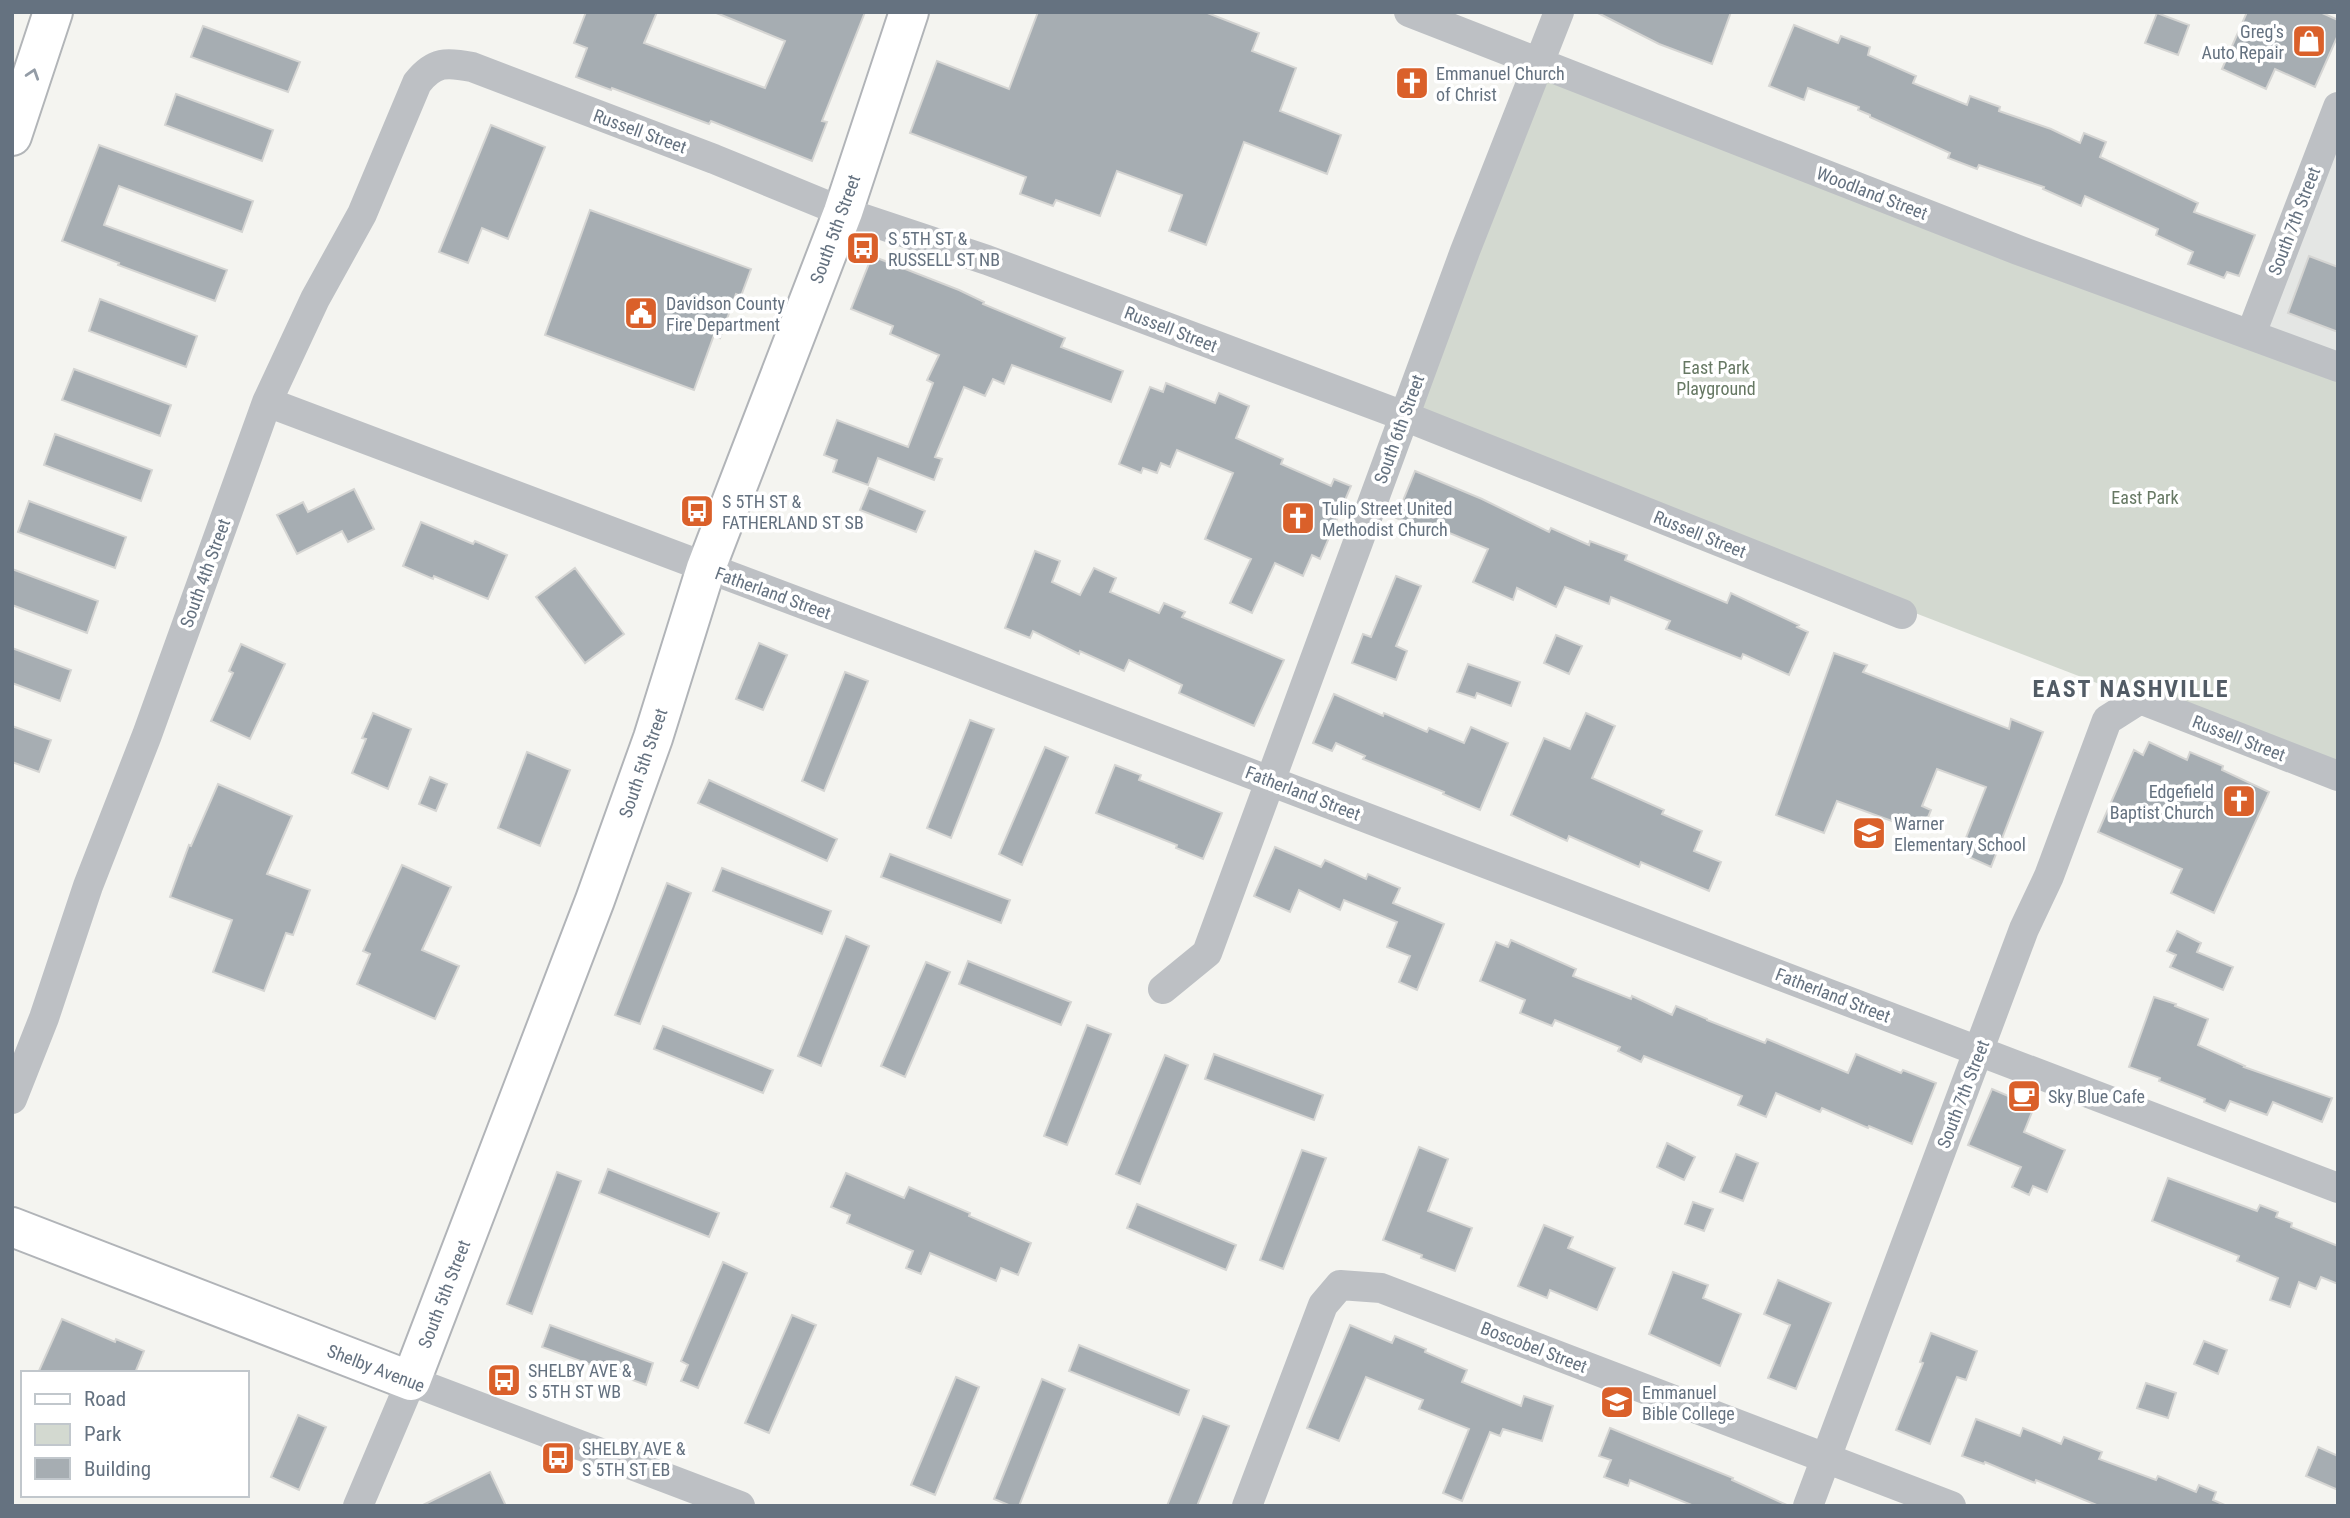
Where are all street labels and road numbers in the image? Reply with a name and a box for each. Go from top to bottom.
street label: Russell Street [591,104,689,158]
street label: Woodland Street [1814,162,1930,224]
street label: South 7th Street [2264,164,2324,278]
street label: South 5th Street [806,172,864,286]
street label: Russell Street [1122,302,1220,356]
street label: South 6th Street [1370,372,1428,486]
street label: Russell Street [1651,506,1749,562]
street label: South 4th Street [176,516,234,630]
street label: Fatherland Street [712,562,834,624]
street label: South 5th Street [614,705,672,821]
street label: Russell Street [2190,711,2288,765]
street label: Fatherland Street [1242,761,1364,825]
street label: Fatherland Street [1772,963,1894,1027]
street label: South 7th Street [1933,1037,1993,1151]
street label: South 5th Street [414,1237,474,1351]
street label: Boscobel Street [1478,1317,1590,1377]
street label: Shelby Avenue [324,1340,428,1396]

